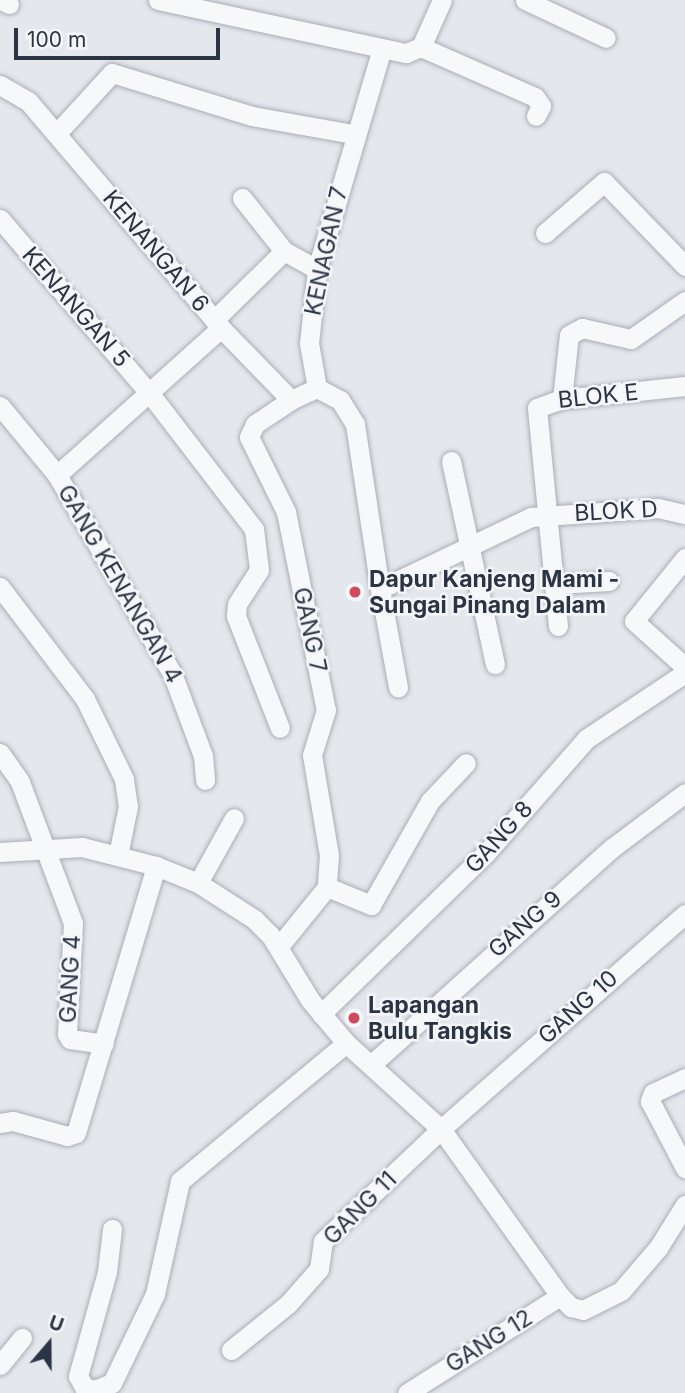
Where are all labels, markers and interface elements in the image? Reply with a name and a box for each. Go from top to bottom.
scale bar [18,14,224,58]
text: 100 m [27,27,86,52]
street label: KENAGAN 7 [299,184,353,318]
street label: KENANGAN 6 [97,185,215,317]
street label: KENANGAN 5 [16,241,136,373]
street label: BLOK E [556,378,640,414]
street label: GANG KENANGAN 4 [52,480,188,688]
street label: BLOK D [574,495,658,527]
place label: Dapur Kanjeng Mami - Sungai Pinang Dalam [369,565,619,619]
marker: Dapur Kanjeng Mami - Sungai Pinang Dalam [347,584,363,600]
street label: GANG 7 [288,585,332,675]
street label: GANG 8 [459,795,539,879]
street label: GANG 9 [483,885,567,963]
street label: GANG 4 [54,934,86,1024]
street label: GANG 10 [533,964,623,1050]
place label: Lapangan Bulu Tangkis [368,991,512,1045]
marker: Lapangan Bulu Tangkis [346,1010,362,1026]
street label: GANG 11 [318,1166,402,1250]
street label: GANG 12 [441,1304,537,1378]
north arrow [14,1309,84,1379]
text: U [46,1311,67,1337]

